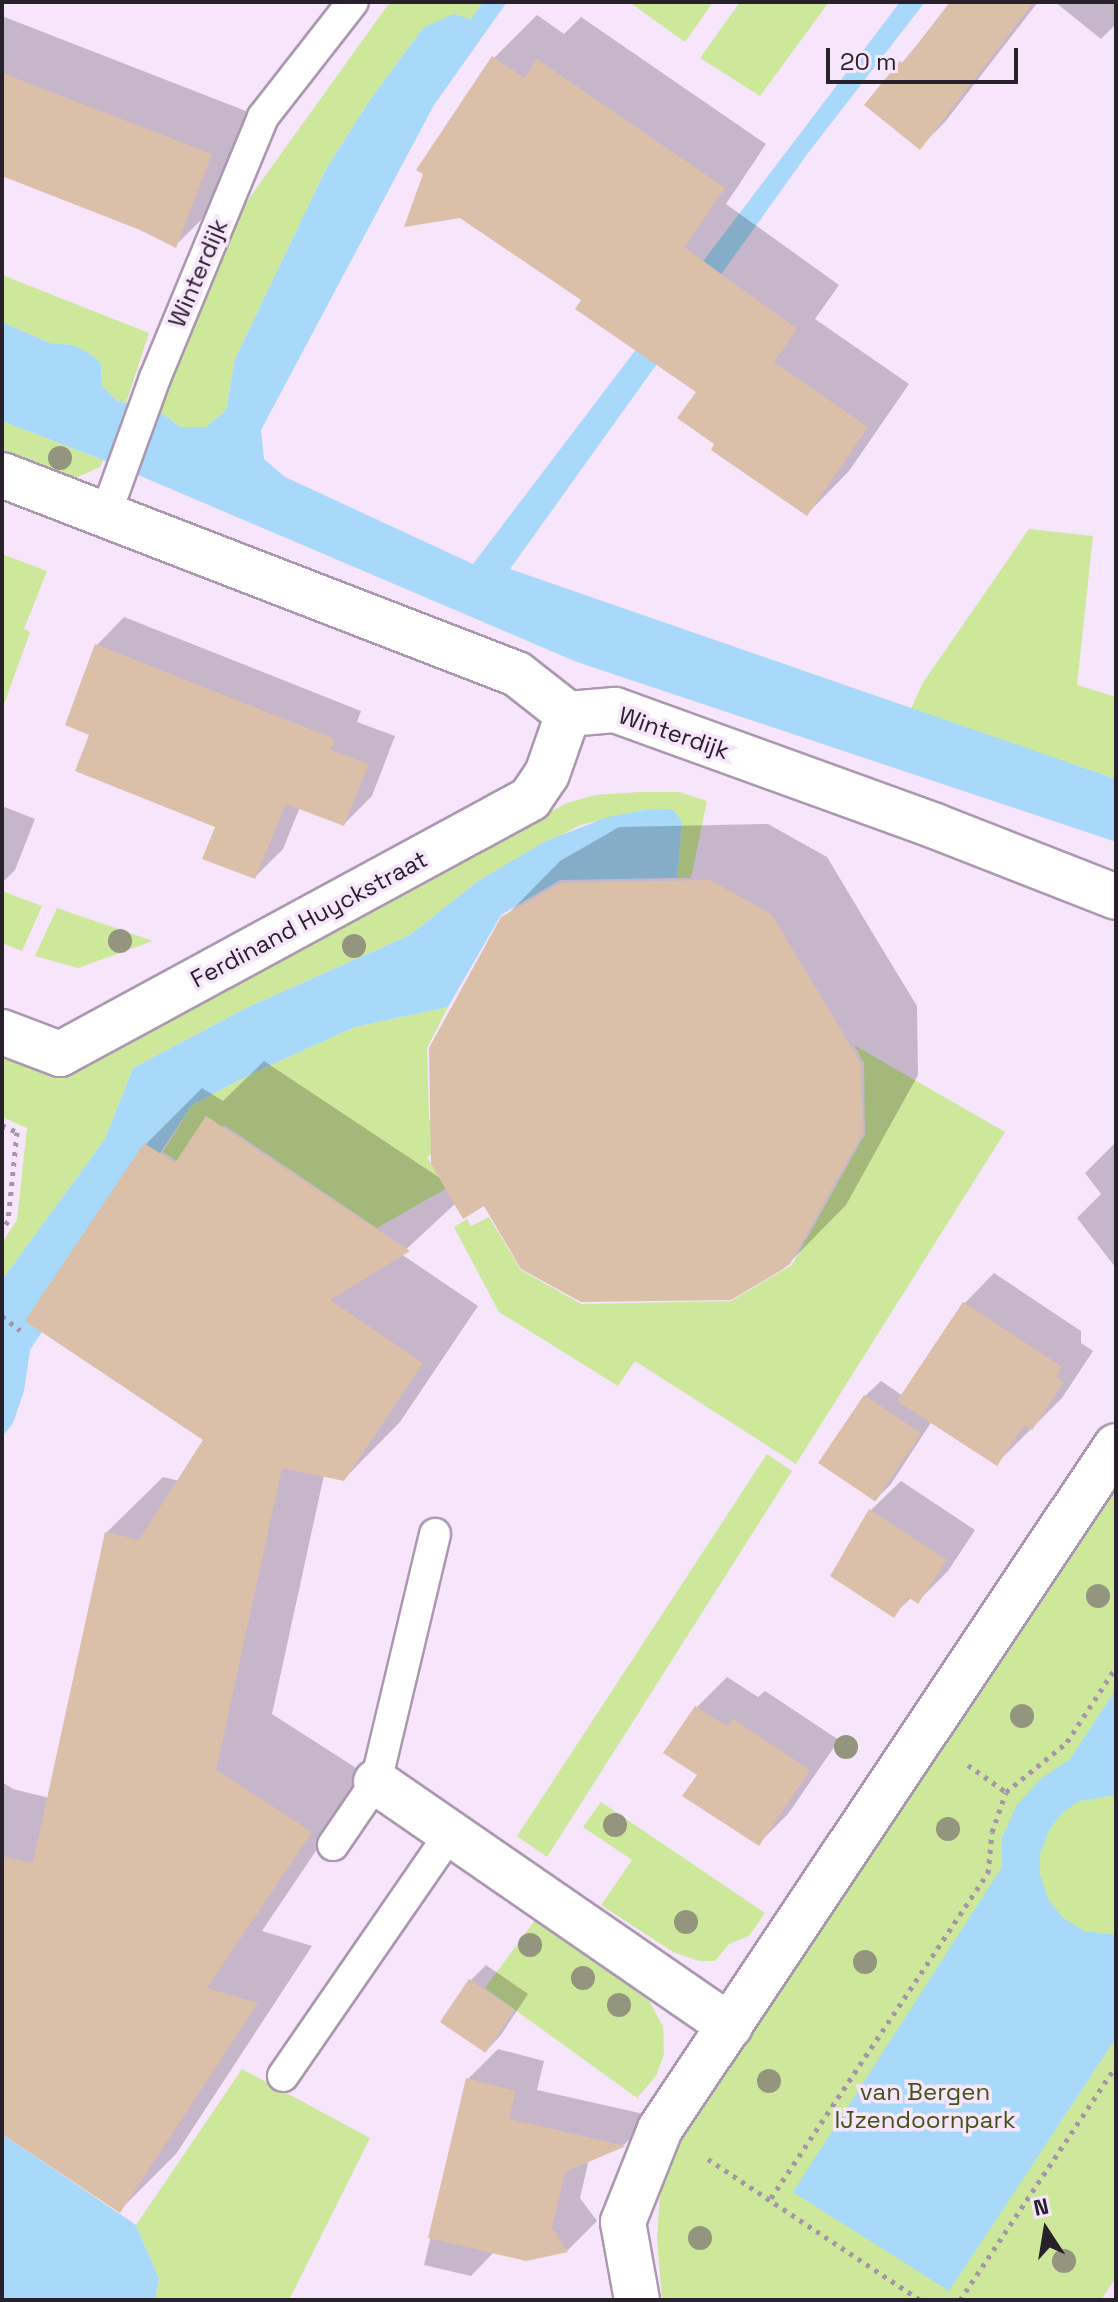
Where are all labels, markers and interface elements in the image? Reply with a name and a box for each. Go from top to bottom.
scale bar [830,32,1022,82]
text: 20 m [840,46,897,77]
street label: Winterdijk [162,215,234,331]
street label: Winterdijk [615,701,733,765]
street label: Ferdinand Huyckstraat [186,844,432,994]
park label: van Bergen IJzendoornpark [834,2078,1016,2134]
north arrow [1006,2190,1086,2270]
text: N [1031,2191,1051,2222]

